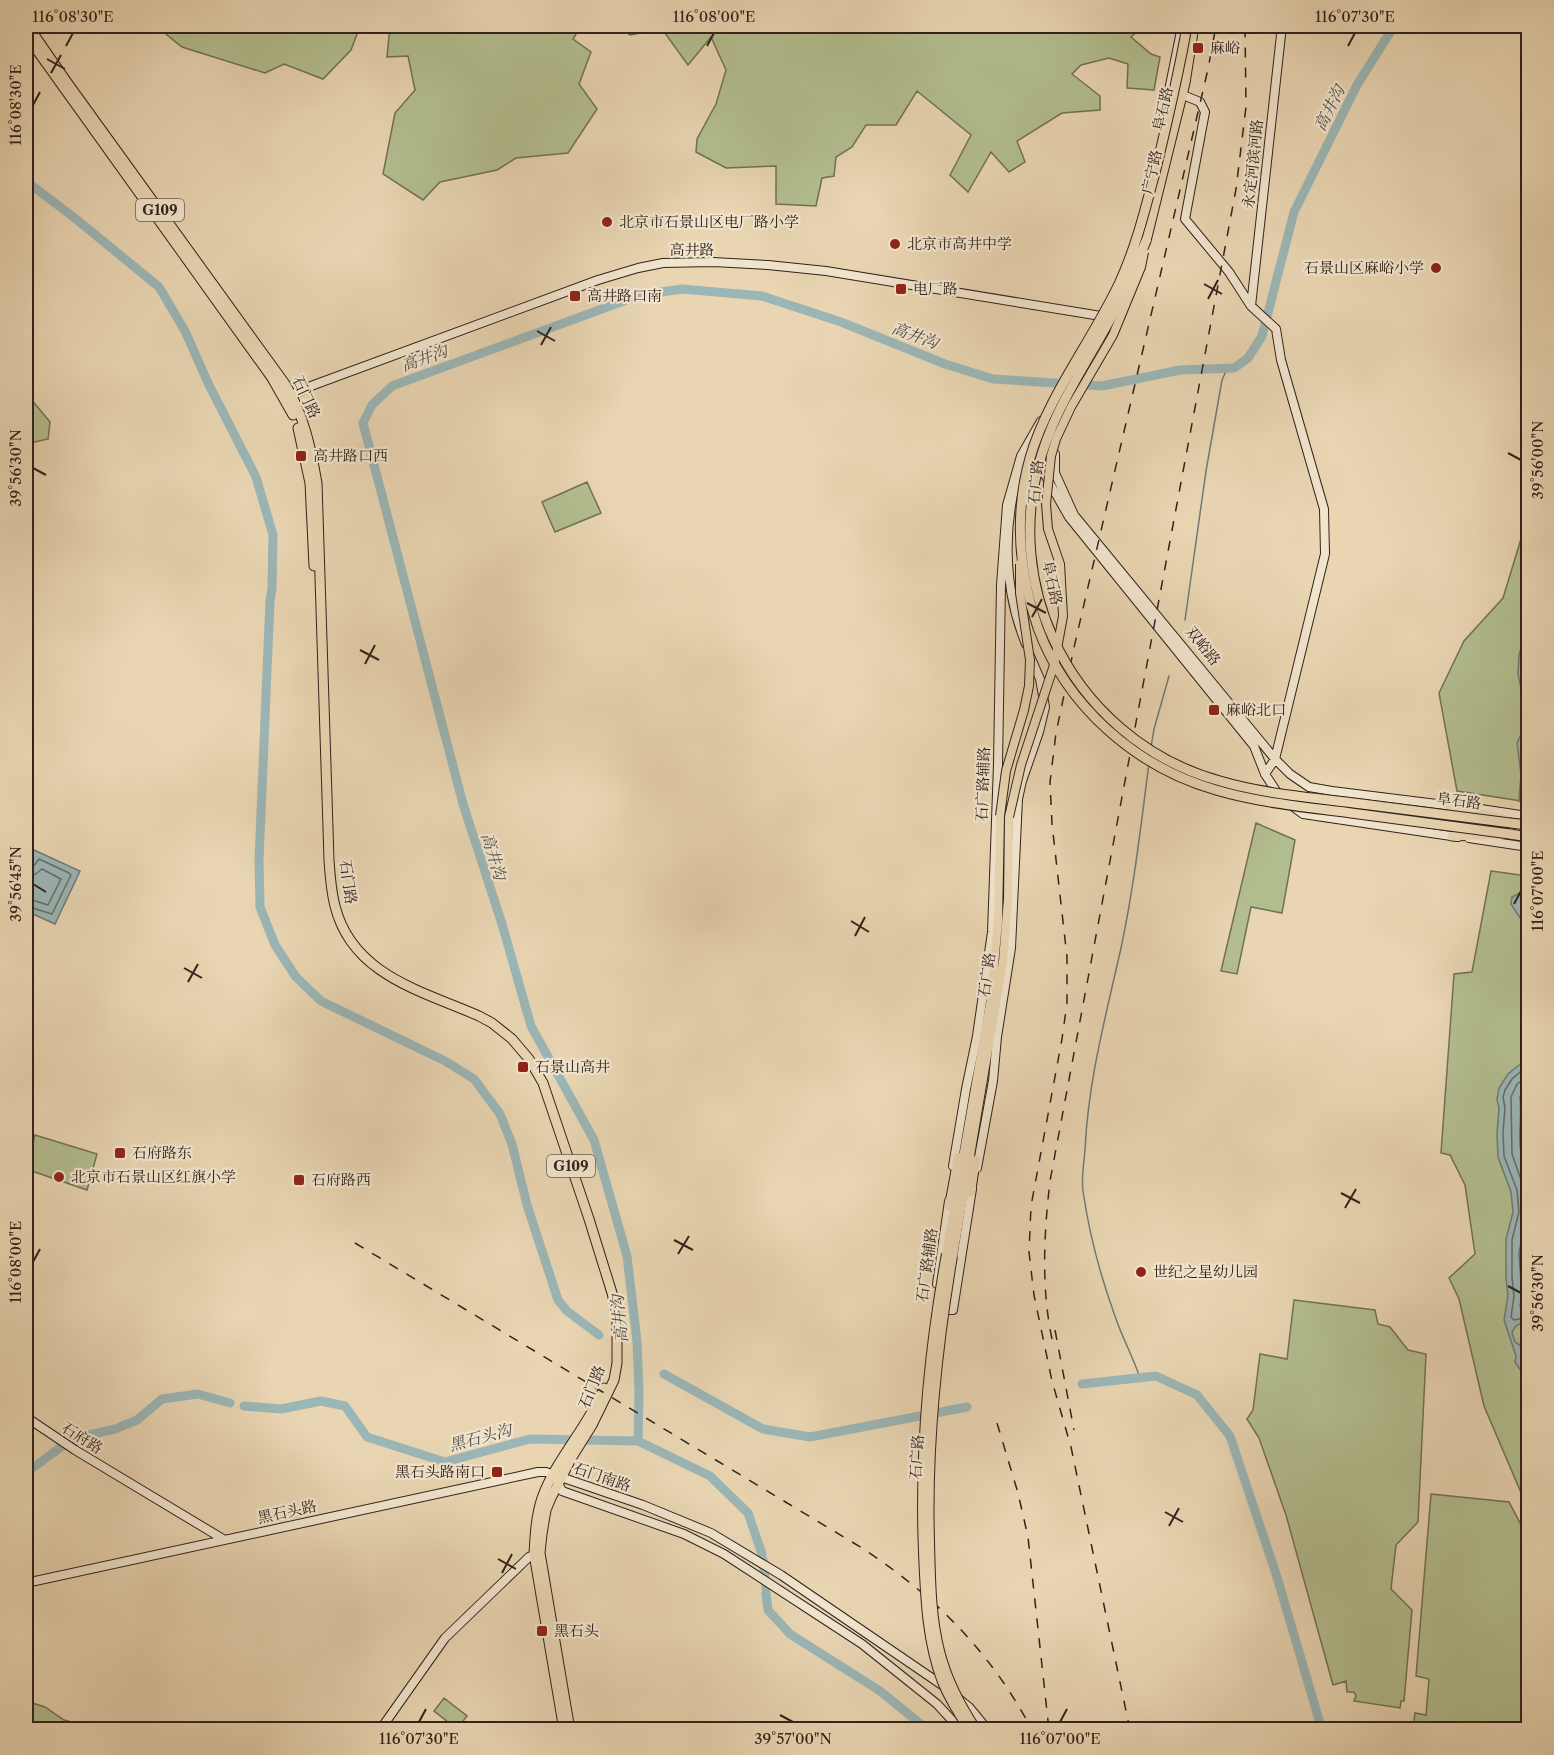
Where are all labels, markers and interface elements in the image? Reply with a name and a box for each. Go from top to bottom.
text: 116°08'30"E [32,7,114,26]
text: 116°08'00"E [673,7,755,26]
text: 116°07'30"E [1315,7,1395,26]
place label: 麻峪 [1210,38,1240,57]
marker: 麻峪 [1191,41,1205,55]
text: 116°08'30"E [6,64,25,146]
water label: 高井沟 [1309,79,1350,134]
street label: 阜石路 [1148,85,1177,133]
street label: 永定河滨河路 [1238,118,1267,210]
street label: 广宁路 [1137,148,1166,196]
road number: G109 [136,199,184,221]
place label: 北京市石景山区电厂路小学 [619,212,799,231]
marker: 北京市石景山区电厂路小学 [600,215,614,229]
place label: 北京市高井中学 [907,234,1012,253]
marker: 北京市高井中学 [888,237,902,251]
street label: 高井路 [669,240,715,259]
place label: 石景山区麻峪小学 [1304,258,1424,277]
marker: 石景山区麻峪小学 [1429,261,1443,275]
place label: 电厂路 [913,279,958,298]
marker: 电厂路 [894,282,908,296]
place label: 高井路口南 [587,286,662,305]
marker: 高井路口南 [568,289,582,303]
water label: 高井沟 [889,317,944,354]
water label: 高井沟 [398,339,453,376]
street label: 石门路 [288,372,325,421]
text: 39°56'00"N [1528,421,1547,499]
text: 39°56'30"N [6,429,25,507]
place label: 高井路口西 [313,446,388,465]
marker: 高井路口西 [294,449,308,463]
street label: 石广路 [1024,459,1047,505]
street label: 阜石路 [1039,559,1066,607]
street label: 双峪路 [1182,622,1225,669]
place label: 麻峪北口 [1226,700,1286,719]
marker: 麻峪北口 [1207,703,1221,717]
street label: 石广路辅路 [972,746,993,822]
street label: 阜石路 [1436,788,1483,813]
water label: 高井沟 [477,830,511,885]
text: 39°56'45"N [6,846,25,922]
text: 116°07'00"E [1528,850,1547,932]
street label: 石门路 [336,858,361,906]
street label: 石广路 [974,951,999,999]
place label: 石景山高井 [535,1057,610,1076]
marker: 石景山高井 [516,1060,530,1074]
place label: 石府路东 [132,1143,192,1162]
marker: 石府路东 [113,1146,127,1160]
road number: G109 [547,1155,595,1177]
place label: 北京市石景山区红旗小学 [71,1167,236,1186]
marker: 北京市石景山区红旗小学 [52,1170,66,1184]
place label: 石府路西 [311,1170,371,1189]
marker: 石府路西 [292,1173,306,1187]
text: 116°08'00"E [6,1221,25,1303]
street label: 石广路辅路 [912,1226,941,1303]
text: 39°56'30"N [1528,1254,1547,1332]
place label: 世纪之星幼儿园 [1153,1262,1258,1281]
marker: 世纪之星幼儿园 [1134,1265,1148,1279]
water label: 高井沟 [606,1291,631,1344]
street label: 石门路 [574,1362,609,1411]
street label: 石府路 [58,1418,106,1458]
water label: 黑石头沟 [446,1418,516,1455]
street label: 石广路 [906,1434,927,1480]
street label: 石门南路 [571,1458,634,1495]
place label: 黑石头路南口 [395,1462,485,1481]
marker: 黑石头路南口 [490,1465,504,1479]
street label: 黑石头路 [256,1496,318,1527]
place label: 黑石头 [554,1621,599,1640]
marker: 黑石头 [535,1624,549,1638]
text: 116°07'30"E [379,1729,459,1748]
text: 39°57'00"N [754,1729,832,1748]
text: 116°07'00"E [1019,1729,1101,1748]

